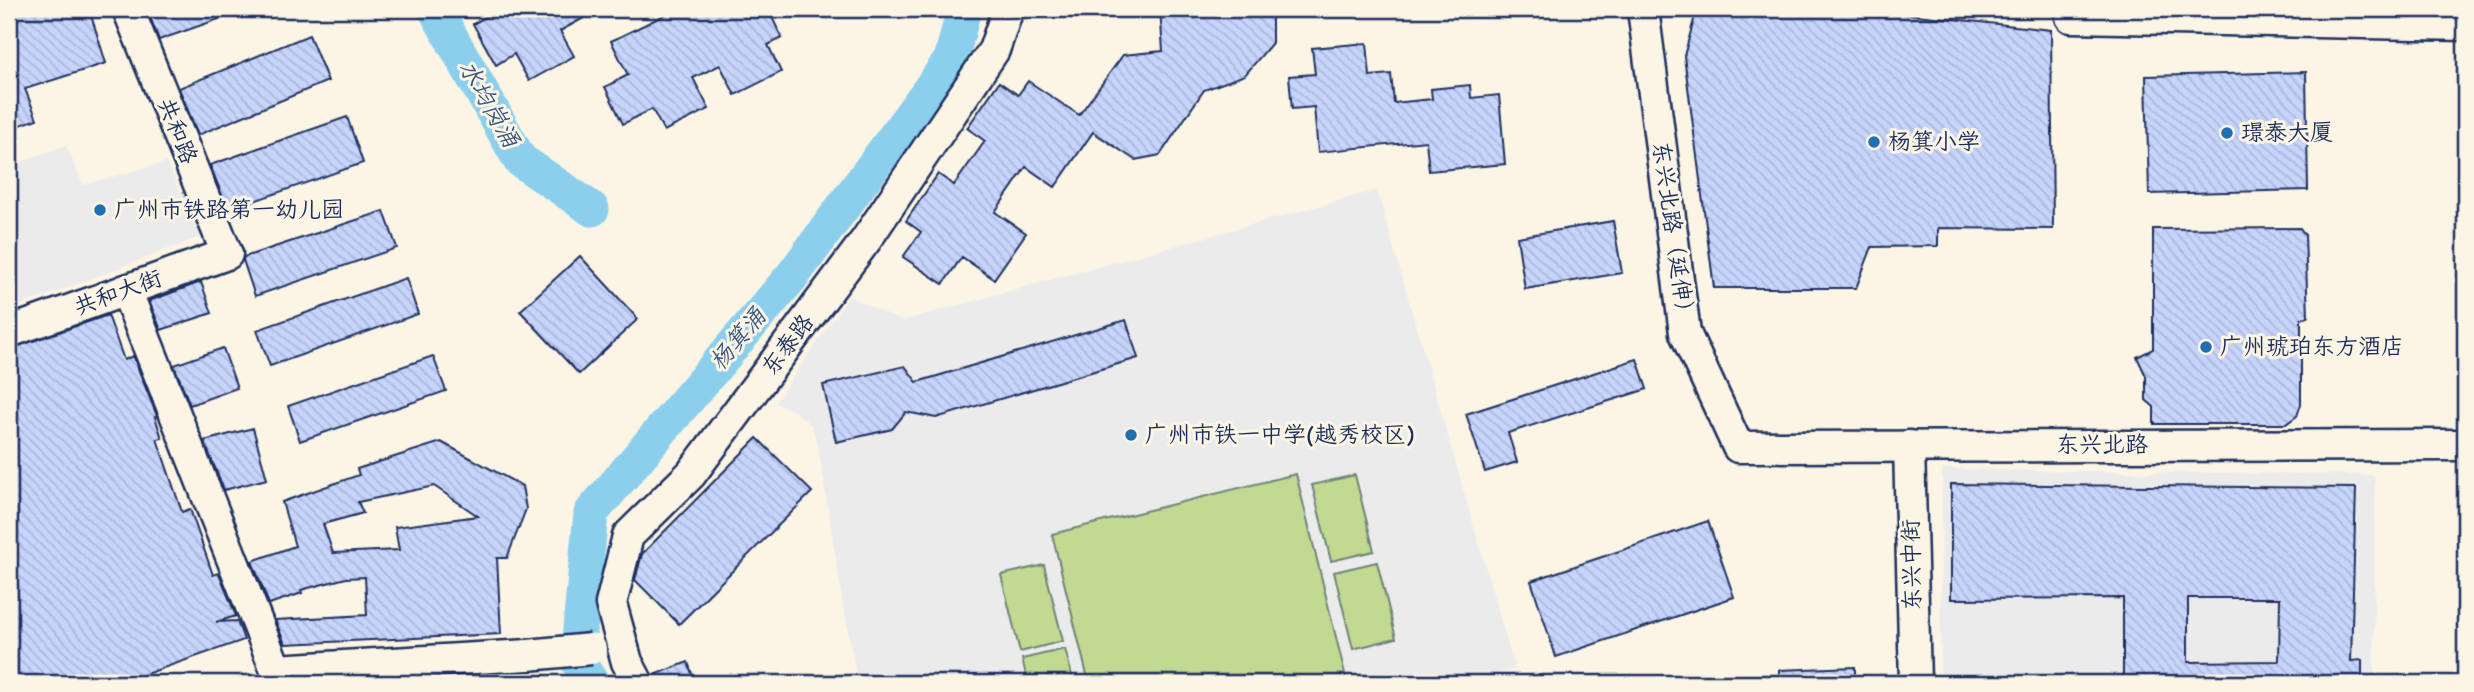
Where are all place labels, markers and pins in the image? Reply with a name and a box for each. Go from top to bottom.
place label: 璟泰大厦 [2241,119,2333,147]
marker: 璟泰大厦 [2219,125,2235,141]
place label: 杨箕小学 [1888,128,1980,156]
marker: 杨箕小学 [1866,134,1882,150]
place label: 广州市铁路第一幼儿园 [114,196,344,224]
marker: 广州市铁路第一幼儿园 [92,202,108,218]
place label: 广州琥珀东方酒店 [2220,333,2404,361]
marker: 广州琥珀东方酒店 [2198,339,2214,355]
place label: 广州市铁一中学(越秀校区) [1145,421,1415,449]
marker: 广州市铁一中学(越秀校区) [1123,427,1139,443]

